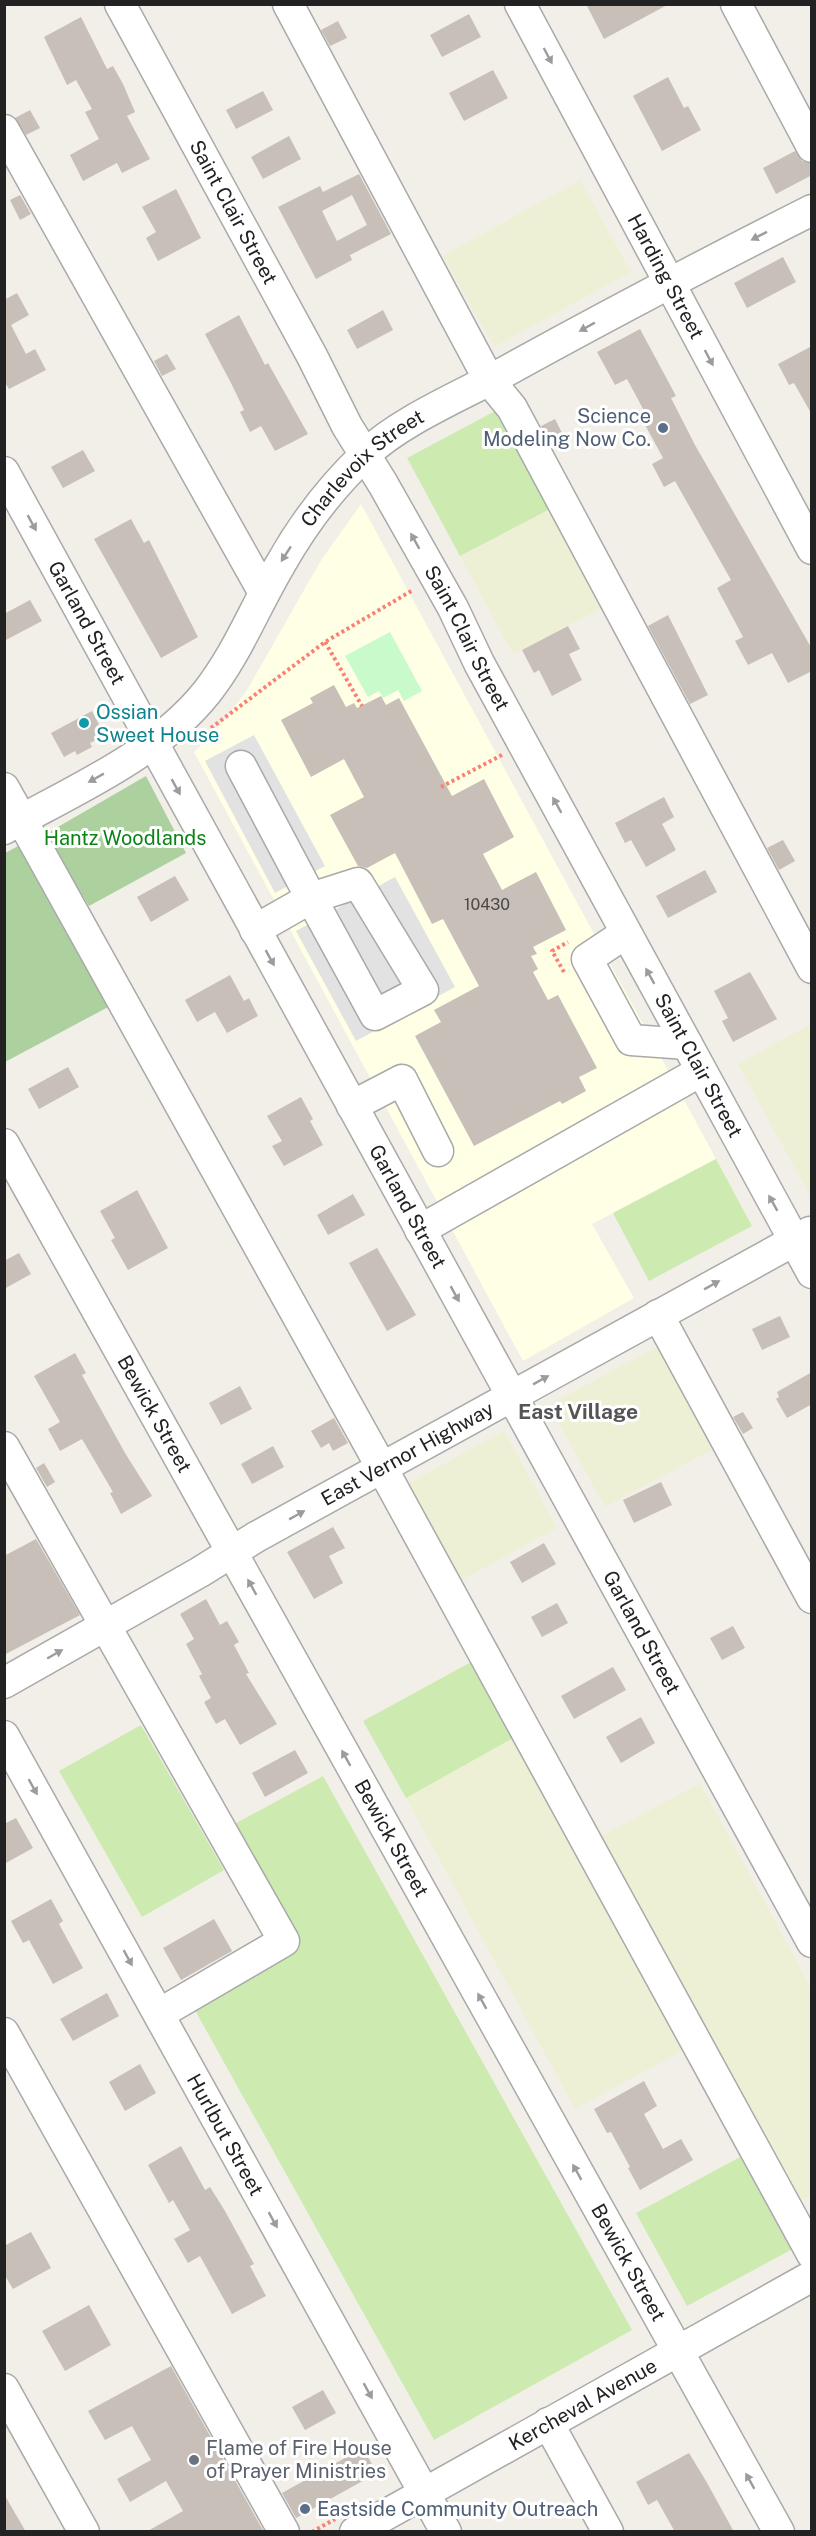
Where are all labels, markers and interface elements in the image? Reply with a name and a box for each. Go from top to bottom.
one-way arrow [543,48,553,65]
street label: Saint Clair Street [185,136,282,288]
street label: Harding Street [623,210,709,343]
one-way arrow [751,231,768,241]
one-way arrow [578,322,595,332]
one-way arrow [704,349,714,366]
street label: Charlevoix Street [296,404,428,531]
place label: Science Modeling Now Co. [483,404,651,451]
marker: Science Modeling Now Co. [656,421,670,435]
one-way arrow [27,515,37,532]
one-way arrow [410,532,420,549]
one-way arrow [281,546,292,563]
street label: Garland Street [43,557,130,689]
street label: Saint Clair Street [419,561,515,715]
place label: Ossian Sweet House [96,700,219,747]
marker: Ossian Sweet House [77,716,91,730]
one-way arrow [88,773,105,783]
one-way arrow [171,779,181,796]
one-way arrow [552,796,562,813]
park label: Hantz Woodlands [44,826,206,850]
house number: 10430 [464,895,510,914]
one-way arrow [265,949,275,966]
one-way arrow [645,967,655,984]
street label: Saint Clair Street [650,989,748,1141]
street label: Garland Street [364,1140,451,1272]
one-way arrow [768,1195,779,1211]
one-way arrow [703,1280,720,1290]
one-way arrow [450,1286,460,1303]
street label: Bewick Street [112,1351,197,1477]
one-way arrow [533,1375,550,1385]
street label: East Vernor Highway [317,1396,498,1511]
district label: East Village [518,1399,638,1424]
one-way arrow [289,1510,306,1520]
street label: Garland Street [598,1566,685,1698]
one-way arrow [247,1579,257,1596]
one-way arrow [47,1650,64,1660]
one-way arrow [341,1750,352,1766]
street label: Bewick Street [349,1775,434,1901]
one-way arrow [28,1779,38,1796]
one-way arrow [122,1950,133,1966]
one-way arrow [477,1993,487,2010]
street label: Hurlbut Street [182,2070,269,2200]
one-way arrow [572,2163,582,2180]
street label: Bewick Street [586,2200,671,2325]
one-way arrow [268,2212,278,2229]
street label: Kercheval Avenue [504,2353,661,2456]
one-way arrow [363,2382,373,2399]
place label: Flame of Fire House of Prayer Ministries [206,2436,392,2483]
marker: Flame of Fire House of Prayer Ministries [187,2453,201,2467]
one-way arrow [745,2472,755,2489]
place label: Eastside Community Outreach [317,2497,598,2521]
marker: Eastside Community Outreach [298,2502,312,2516]

